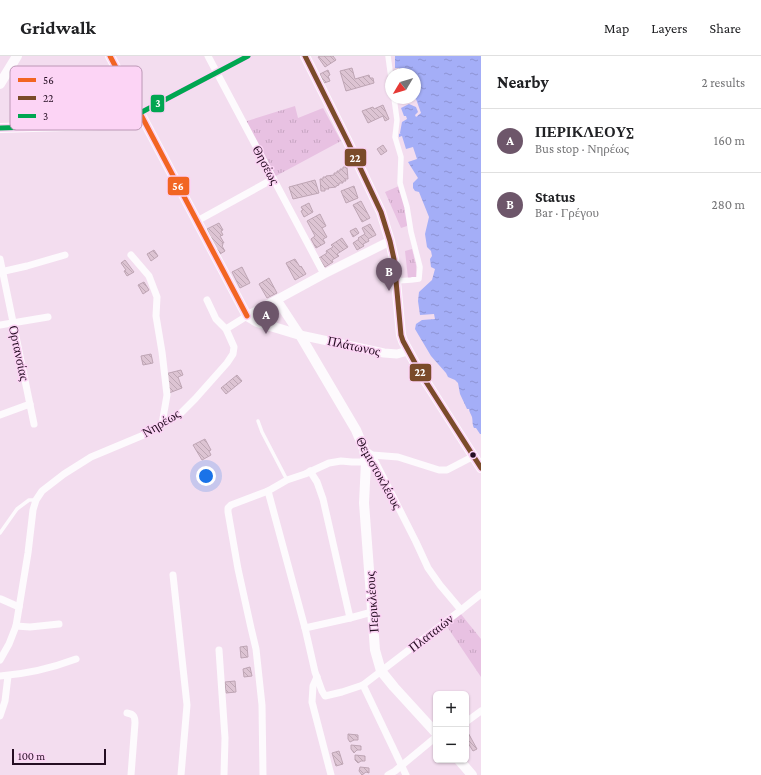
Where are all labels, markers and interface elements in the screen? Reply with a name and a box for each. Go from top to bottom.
text: Gridwalk [20,17,96,38]
text: Map [604,20,629,36]
text: Layers [651,20,688,36]
text: Share [710,20,741,36]
legend [10,66,142,130]
north arrow [385,68,421,104]
text: Nearby [497,73,549,92]
text: 56 [43,74,54,86]
text: 2 results [702,75,745,90]
text: 22 [43,92,53,104]
line badge: 3 [150,94,165,113]
text: 3 [155,97,161,109]
text: 3 [43,110,48,122]
text: ΠΕΡΙΚΛΕΟΥΣ [535,124,634,140]
text: A [506,133,514,148]
text: 160 m [714,133,745,148]
text: Bus stop · Νηρέως [535,141,629,156]
street label: Θησέως [249,143,283,188]
line badge: 22 [344,148,367,167]
text: 22 [349,152,361,164]
line badge: 56 [167,176,190,196]
text: 56 [172,180,184,192]
text: Status [535,189,575,205]
text: B [506,197,514,212]
text: 280 m [712,197,745,212]
text: Bar · Γρέγου [535,205,599,220]
pin: B [376,258,402,291]
pin: A [253,301,279,334]
street label: Ορτανσίας [6,324,32,383]
street label: Πλάτωνος [326,333,383,359]
line badge: 22 [409,363,432,382]
text: 22 [414,366,426,378]
street label: Νηρέως [139,405,184,440]
street label: Θεμιστοκλέους [353,434,405,513]
unlabelled marker [468,450,478,460]
your location [196,466,216,486]
street label: Περικλέους [362,570,382,633]
street label: Πλαταιών [406,611,456,655]
map controls [433,691,469,763]
button: + [433,691,469,727]
button: − [433,727,469,763]
scale bar [12,747,106,766]
text: 100 m [18,750,45,762]

